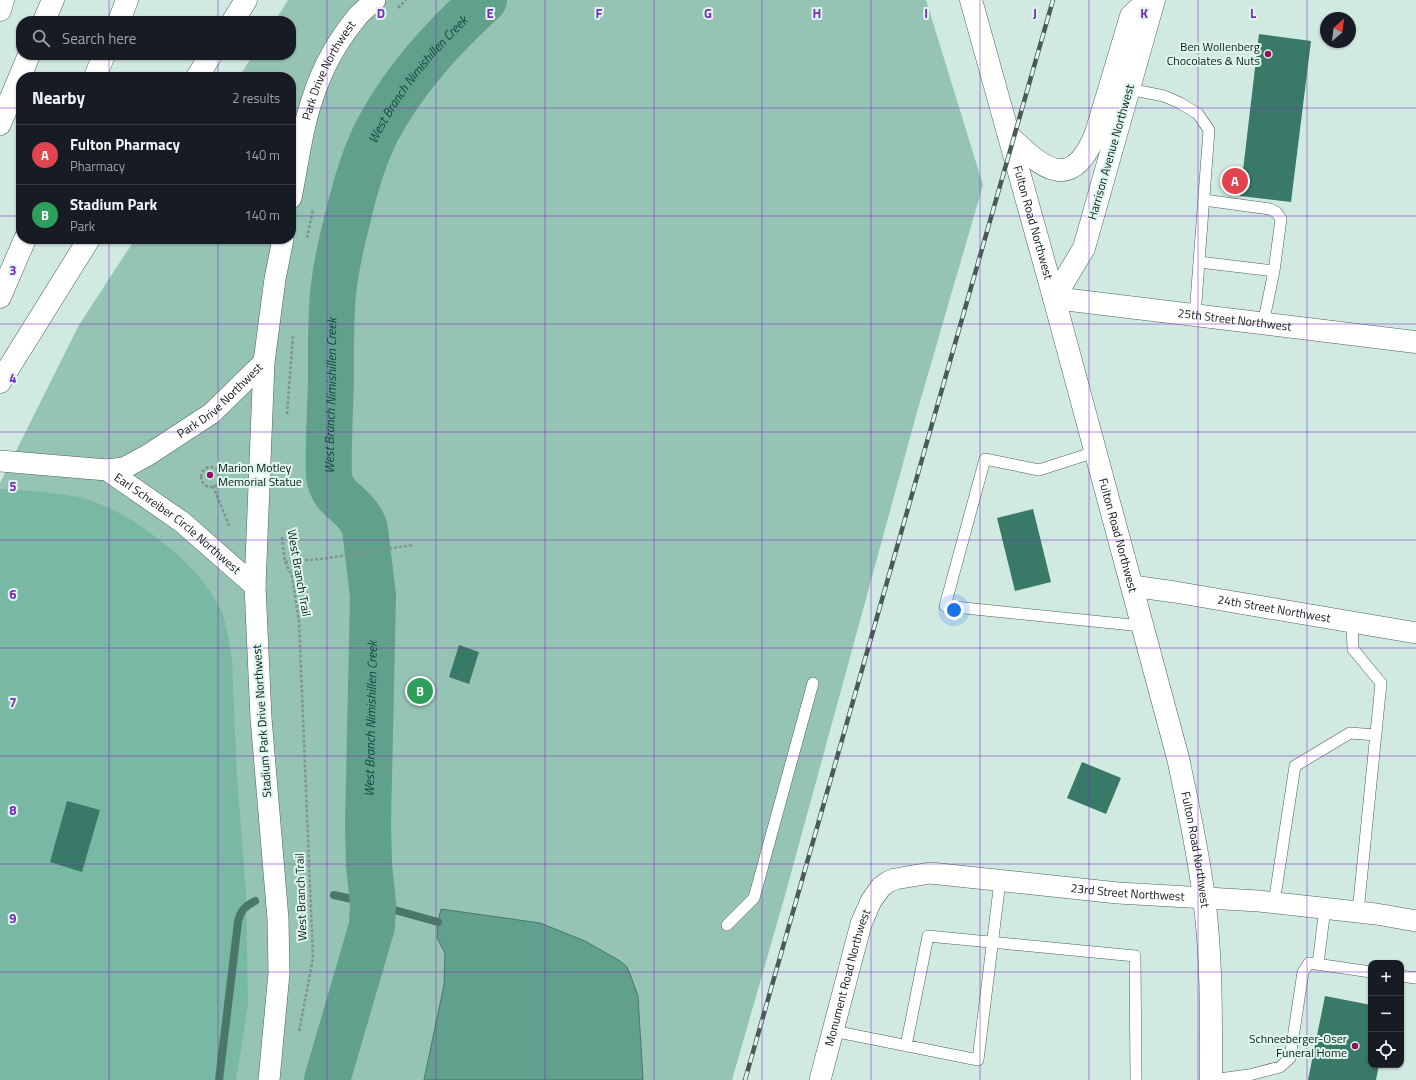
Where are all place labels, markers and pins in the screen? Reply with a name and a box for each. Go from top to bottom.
place label: Ben Wollenberg Chocolates & Nuts [1167,37,1260,70]
marker: Ben Wollenberg Chocolates & Nuts [1263,49,1273,59]
pin: A [1222,166,1248,196]
place label: Marion Motley Memorial Statue [218,458,302,491]
marker: Marion Motley Memorial Statue [205,470,215,480]
pin: B [407,676,433,706]
place label: Schneeberger-Oser Funeral Home [1249,1029,1347,1062]
marker: Schneeberger-Oser Funeral Home [1350,1041,1360,1051]

